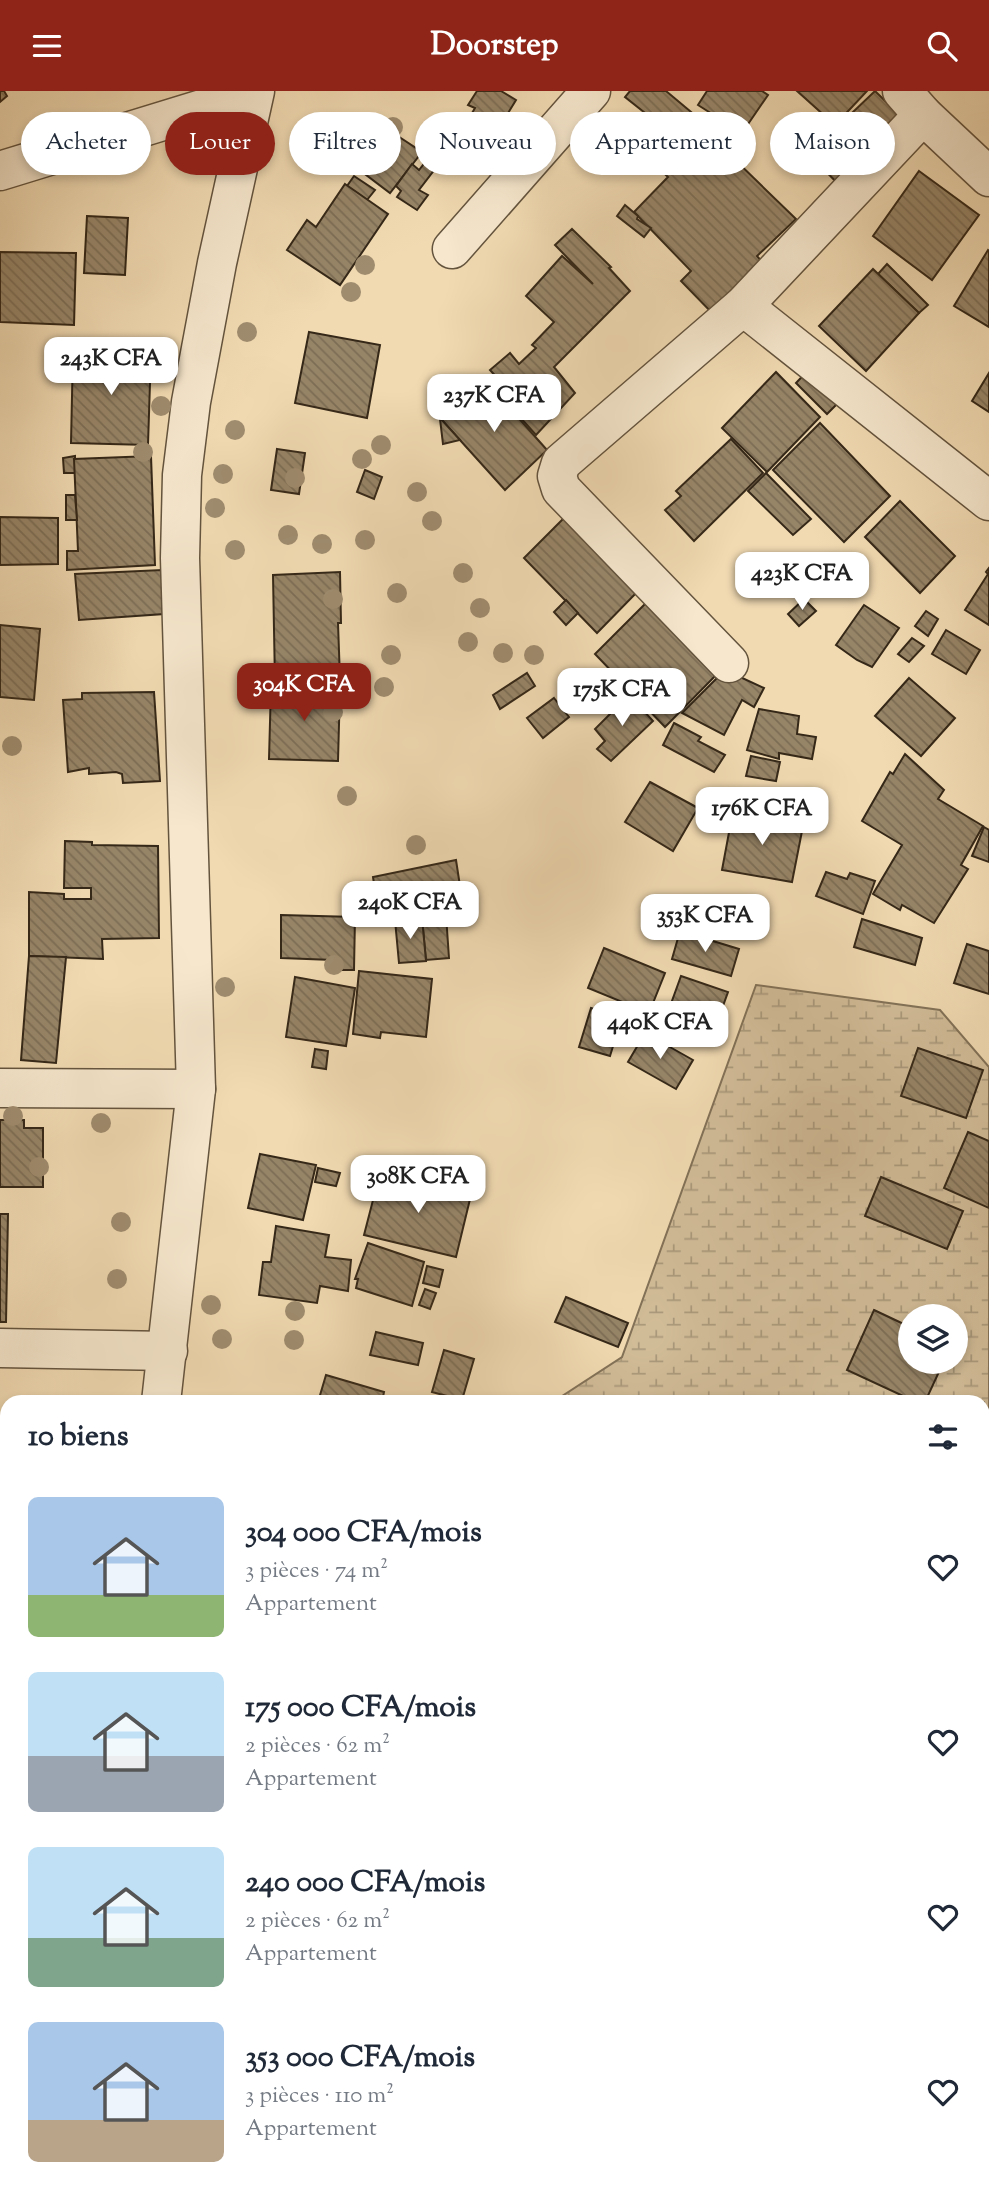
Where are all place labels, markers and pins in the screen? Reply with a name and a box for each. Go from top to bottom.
pin: 243K CFA [39,337,183,397]
pin: 237K CFA [422,375,566,434]
pin: 423K CFA [730,553,874,612]
pin: 304K CFA [232,663,376,723]
pin: 175K CFA [550,669,694,728]
pin: 176K CFA [690,787,834,847]
pin: 240K CFA [338,881,482,941]
pin: 353K CFA [633,895,777,954]
pin: 440K CFA [588,1002,732,1061]
pin: 308K CFA [346,1155,490,1215]

